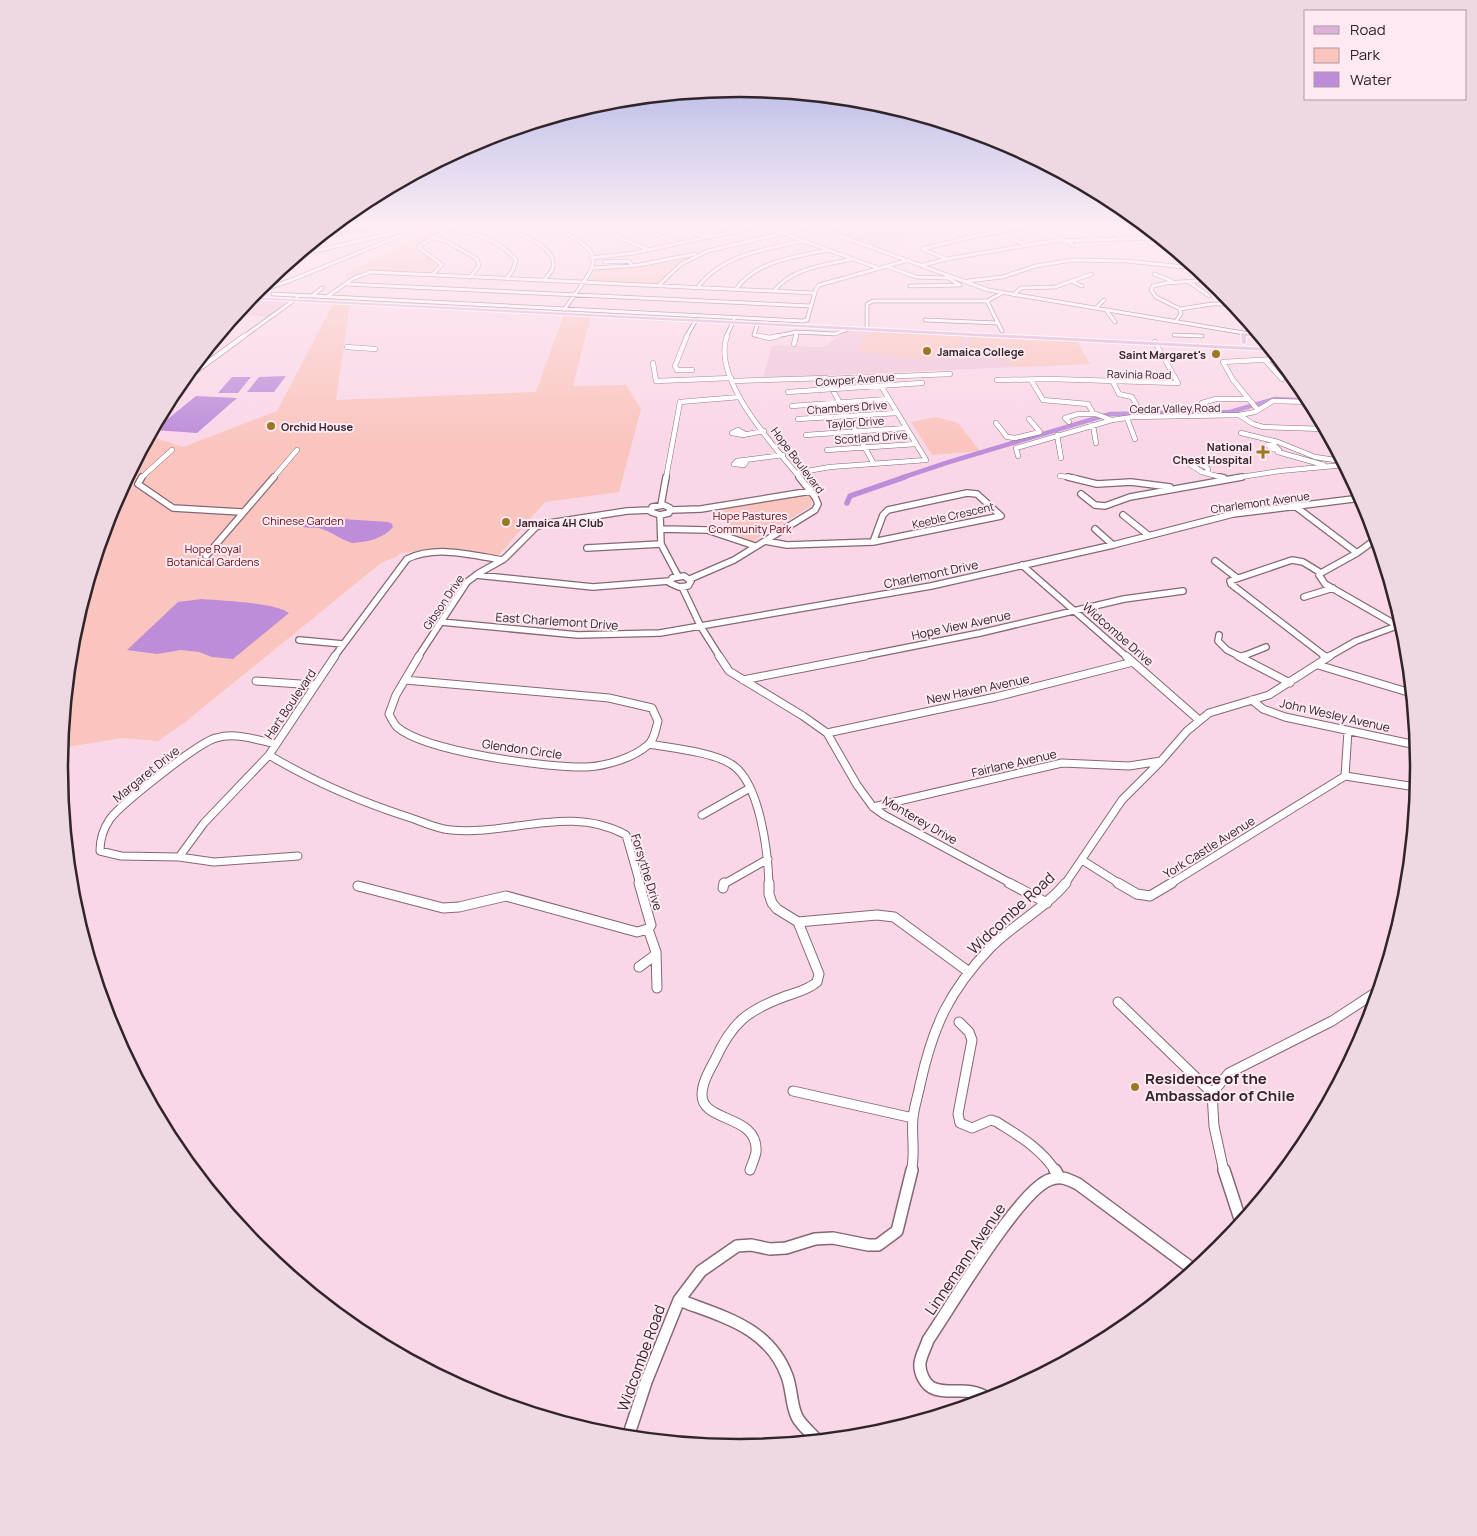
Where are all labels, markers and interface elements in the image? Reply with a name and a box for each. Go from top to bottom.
legend [1304,10,1467,100]
text: Road [1350,19,1386,40]
text: Park [1350,44,1380,65]
text: Water [1350,69,1392,90]
place label: Jamaica College [937,344,1024,359]
marker: Jamaica College [921,345,933,357]
place label: Saint Margaret's [1119,347,1206,362]
marker: Saint Margaret's [1210,348,1222,360]
street label: Ravinia Road [1107,366,1171,382]
street label: Cowper Avenue [815,369,896,389]
street label: Chambers Drive [806,397,888,417]
street label: Cedar Valley Road [1129,400,1221,416]
street label: Taylor Drive [825,412,885,432]
place label: Orchid House [281,419,353,434]
marker: Orchid House [265,420,277,432]
street label: Hope Boulevard [768,424,828,496]
street label: Scotland Drive [834,427,909,447]
place label: National Chest Hospital [1173,439,1252,467]
marker: National Chest Hospital [1256,445,1270,459]
street label: Charlemont Avenue [1209,488,1311,516]
street label: Keeble Crescent [911,498,995,532]
park label: Hope Pastures Community Park [709,508,792,536]
park label: Chinese Garden [262,513,344,528]
place label: Jamaica 4H Club [516,515,604,530]
marker: Jamaica 4H Club [500,516,512,528]
park label: Hope Royal Botanical Gardens [167,541,260,569]
street label: Charlemont Drive [882,556,980,592]
street label: Gibson Drive [419,571,467,633]
street label: Widcombe Drive [1079,598,1157,670]
street label: Hope View Avenue [910,606,1012,644]
street label: East Charlemont Drive [495,608,619,634]
street label: Hart Boulevard [260,666,320,742]
street label: New Haven Avenue [925,670,1031,708]
street label: John Wesley Avenue [1278,694,1392,736]
street label: Glendon Circle [481,735,563,763]
street label: Margaret Drive [109,742,183,806]
street label: Fairlane Avenue [970,745,1058,781]
street label: Monterey Drive [879,792,961,848]
street label: York Castle Avenue [1160,812,1258,882]
street label: Forsythe Drive [627,832,667,912]
street label: Widcombe Road [963,867,1059,959]
place label: Residence of the Ambassador of Chile [1145,1068,1295,1106]
marker: Residence of the Ambassador of Chile [1129,1081,1141,1093]
street label: Linnemann Avenue [920,1199,1010,1319]
street label: Widcombe Road [612,1302,670,1414]

